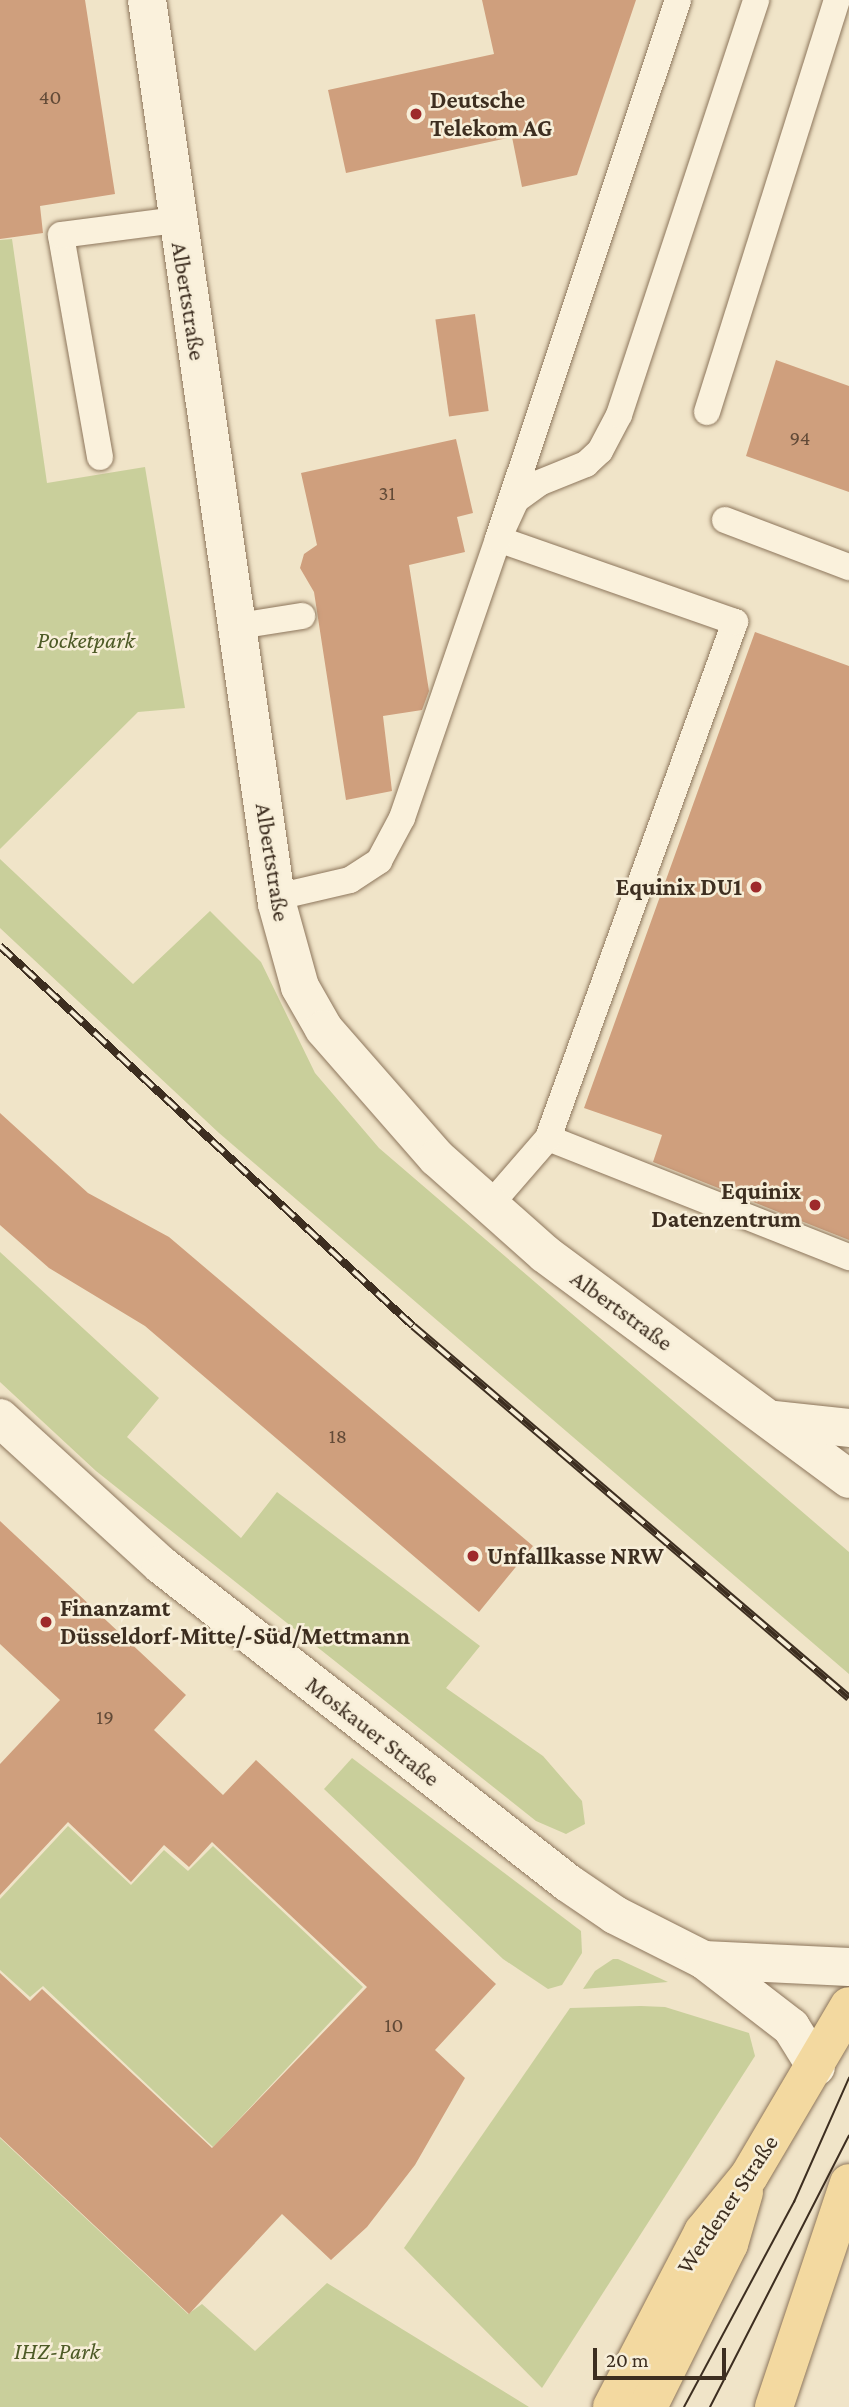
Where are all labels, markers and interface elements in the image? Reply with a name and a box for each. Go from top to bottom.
house number: 40 [39,84,61,110]
place label: Deutsche Telekom AG [430,86,552,142]
marker: Deutsche Telekom AG [408,106,424,122]
street label: Albertstraße [165,240,213,362]
house number: 94 [789,425,811,451]
house number: 31 [379,480,395,506]
park label: Pocketpark [37,626,135,654]
street label: Albertstraße [249,801,297,923]
place label: Equinix DU1 [616,873,742,901]
marker: Equinix DU1 [748,879,764,895]
place label: Equinix Datenzentrum [651,1177,801,1233]
marker: Equinix Datenzentrum [807,1197,823,1213]
street label: Albertstraße [565,1263,679,1357]
house number: 18 [329,1423,347,1449]
place label: Unfallkasse NRW [487,1542,664,1570]
marker: Unfallkasse NRW [465,1548,481,1564]
place label: Finanzamt Düsseldorf-Mitte/-Süd/Mettmann [60,1594,410,1650]
marker: Finanzamt Düsseldorf-Mitte/-Süd/Mettmann [38,1614,54,1630]
street label: Moskauer Straße [300,1670,446,1792]
house number: 19 [96,1704,114,1730]
house number: 10 [385,2012,403,2038]
street label: Werdener Straße [670,2129,784,2279]
scale bar [597,2334,730,2378]
park label: IHZ-Park [14,2337,100,2365]
text: 20 m [606,2348,649,2372]

